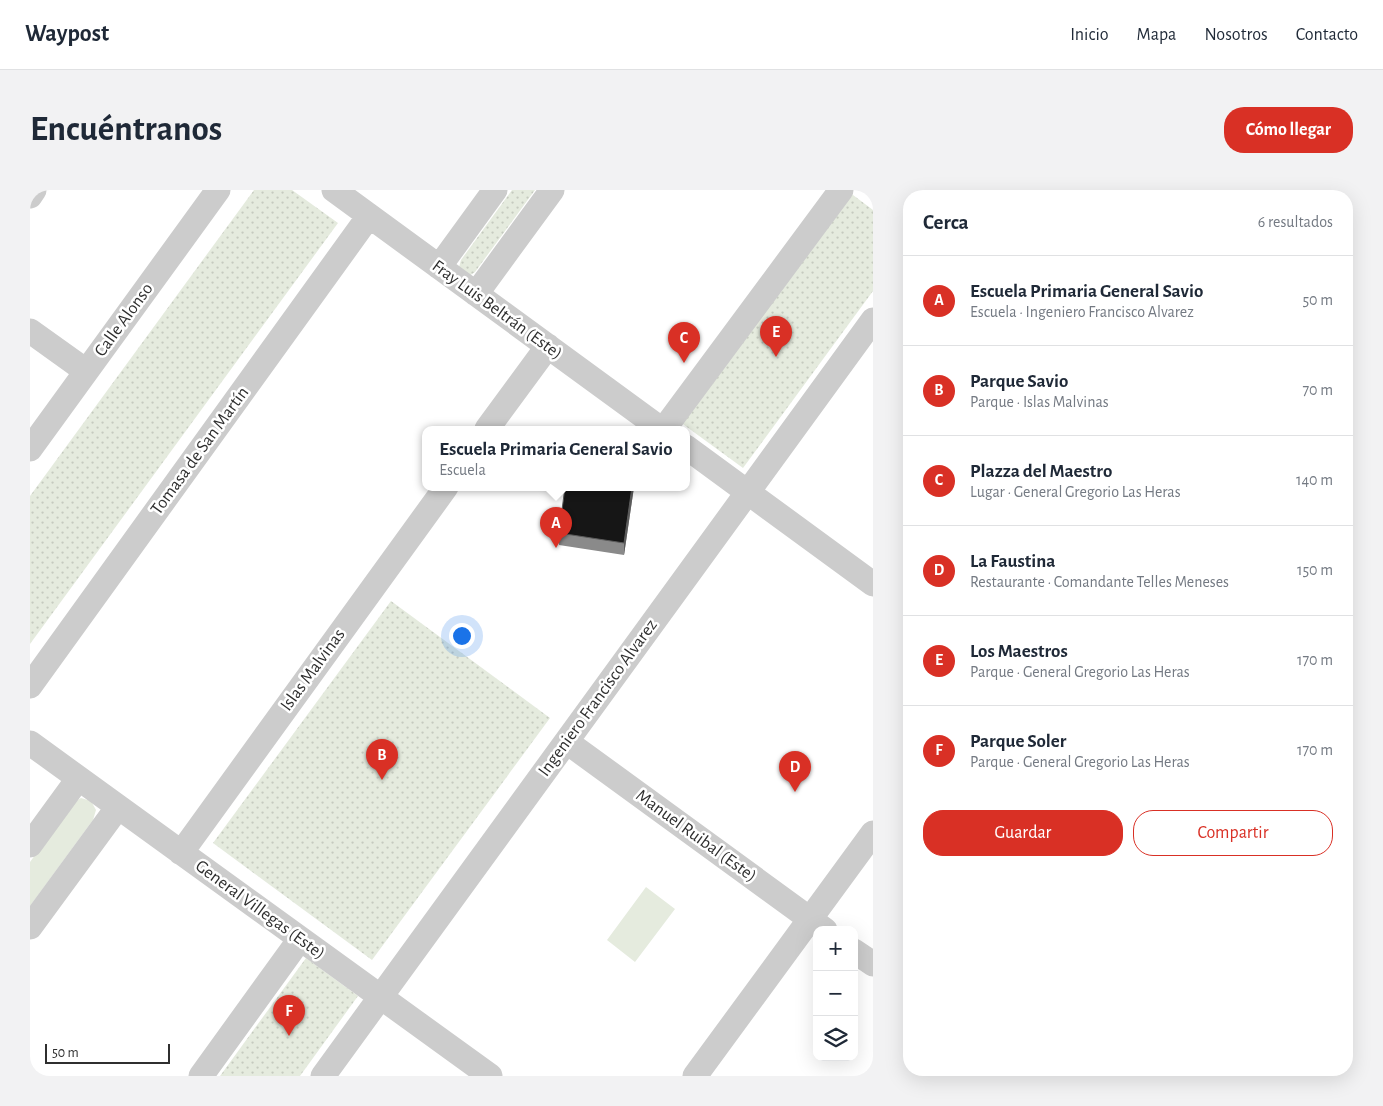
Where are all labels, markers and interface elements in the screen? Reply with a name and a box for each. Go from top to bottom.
text: Waypost [25,22,109,46]
text: Inicio [1070,26,1109,44]
text: Mapa [1137,26,1176,44]
text: Nosotros [1204,26,1268,44]
text: Contacto [1296,26,1358,44]
button: Cómo llegar [1224,107,1353,153]
text: Encuéntranos [30,112,222,147]
text: Cerca [923,212,969,233]
text: 6 resultados [1258,214,1333,230]
street label: Fray Luis Beltrán (Este) [429,257,565,363]
street label: Calle Alonso [91,280,157,360]
text: Escuela Primaria General Savio [970,282,1203,301]
text: A [934,292,944,308]
text: 50 m [1302,292,1333,308]
text: Escuela · Ingeniero Francisco Alvarez [970,304,1194,320]
pin: E [760,316,792,357]
pin: C [668,322,700,363]
text: Parque Savio [970,372,1068,391]
text: B [934,382,944,398]
text: 70 m [1302,382,1333,398]
street label: Tomasa de San Martín [148,384,252,518]
text: Parque · Islas Malvinas [970,394,1109,410]
popup [422,426,690,491]
text: Escuela Primaria General Savio [439,440,673,459]
text: Escuela [439,462,486,478]
text: Plazza del Maestro [970,462,1112,481]
text: C [935,472,943,488]
text: 140 m [1296,472,1333,488]
text: Lugar · General Gregorio Las Heras [970,484,1181,500]
pin: A [540,507,572,548]
text: La Faustina [970,552,1055,571]
text: D [934,562,944,578]
text: 150 m [1297,562,1333,578]
text: Restaurante · Comandante Telles Meneses [970,574,1229,590]
street label: Ingeniero Francisco Alvarez [535,616,661,780]
your location [449,623,475,649]
street label: Islas Malvinas [277,626,349,714]
text: Los Maestros [970,642,1068,661]
text: E [935,652,943,668]
text: 170 m [1297,652,1333,668]
text: Parque · General Gregorio Las Heras [970,664,1190,680]
text: Parque Soler [970,732,1066,751]
pin: B [366,739,398,780]
text: F [935,742,943,758]
text: 170 m [1297,742,1333,758]
pin: D [779,751,811,792]
text: Parque · General Gregorio Las Heras [970,754,1190,770]
street label: Manuel Ruibal (Este) [632,786,760,886]
button: Guardar [923,810,1123,856]
button: Compartir [1133,810,1333,856]
street label: General Villegas (Este) [192,857,328,963]
map controls [813,926,858,1061]
button: + [813,926,858,971]
button: − [813,971,858,1016]
pin: F [273,995,305,1036]
button: layers [813,1016,858,1061]
scale bar [45,1041,170,1064]
text: 50 m [52,1046,79,1060]

